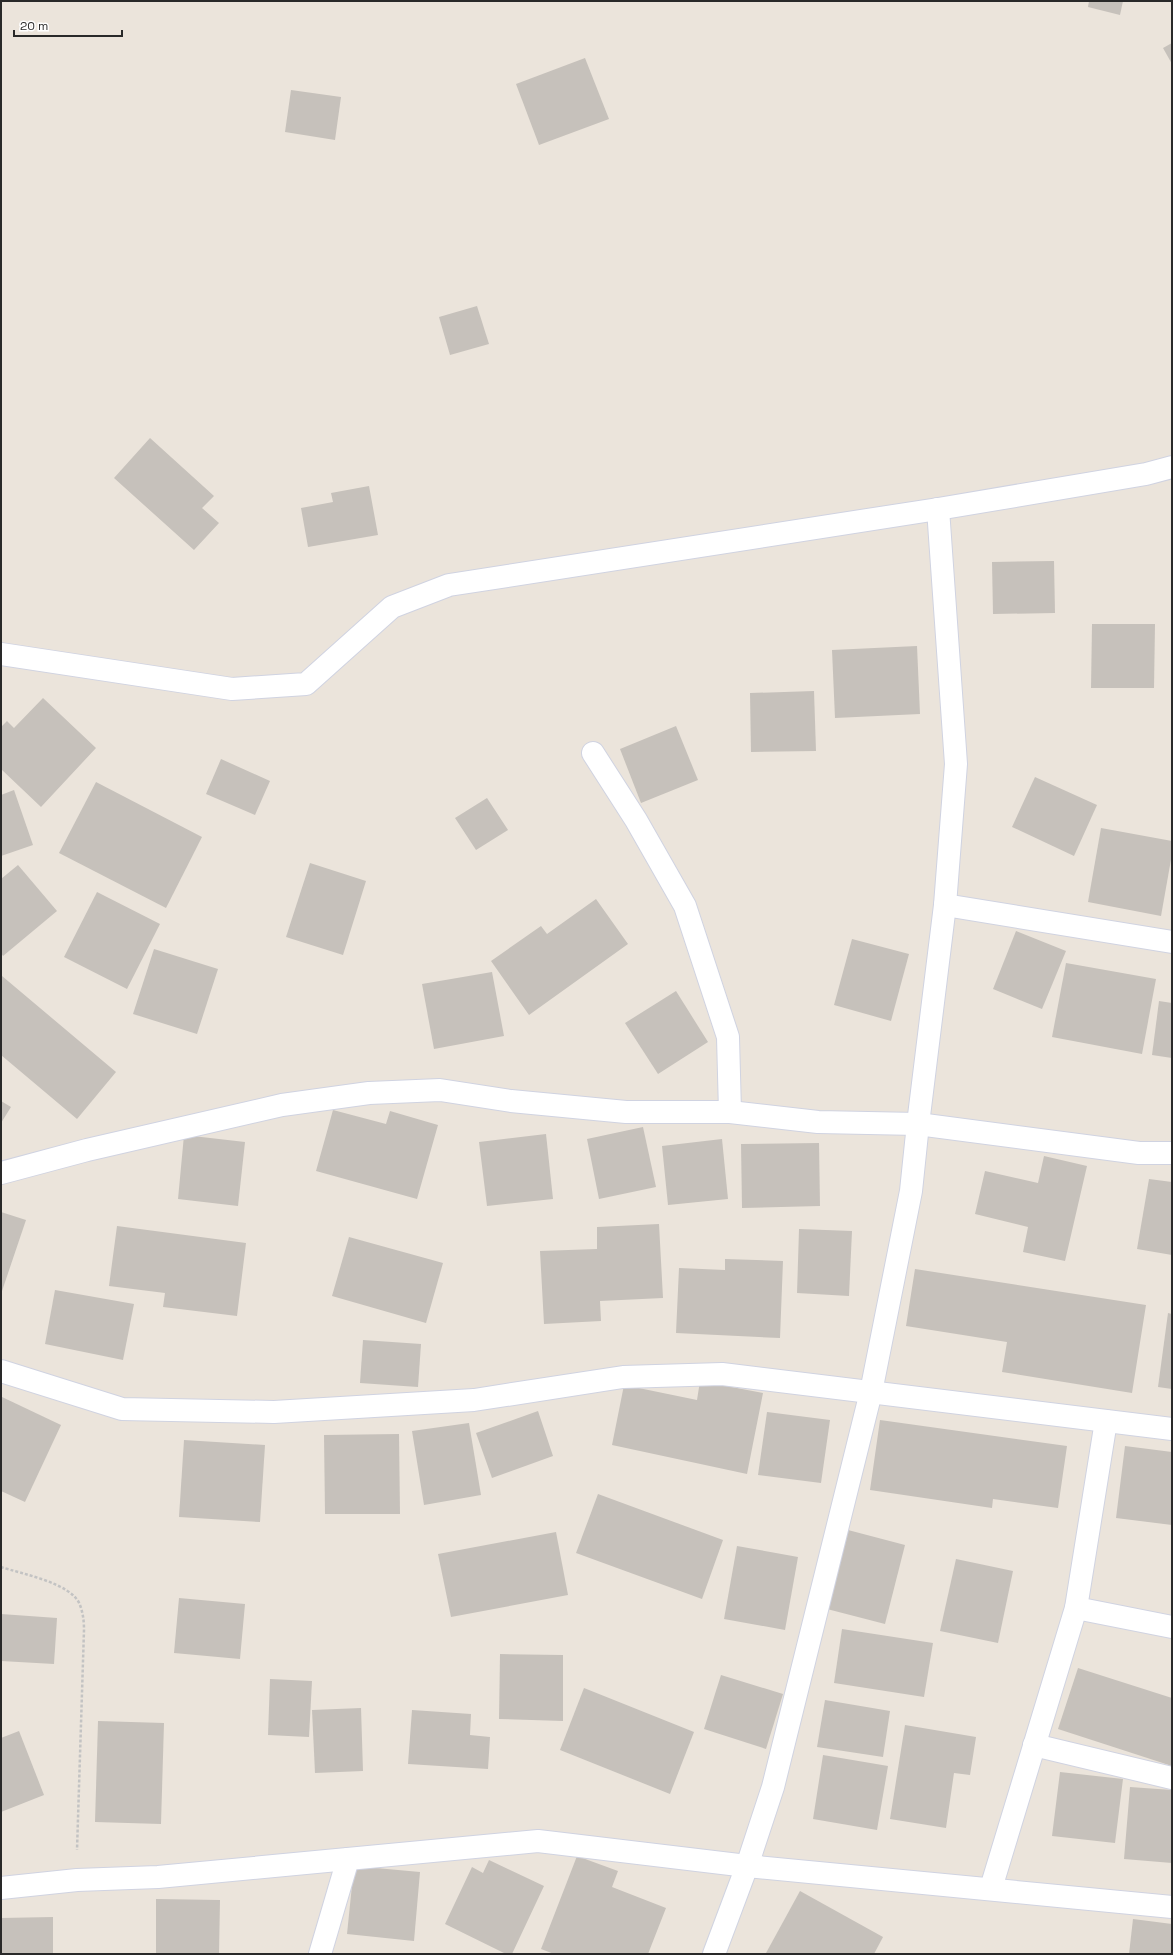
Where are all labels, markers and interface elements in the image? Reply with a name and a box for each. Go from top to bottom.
scale bar [14,12,122,38]
text: 20 m [20,18,48,34]

